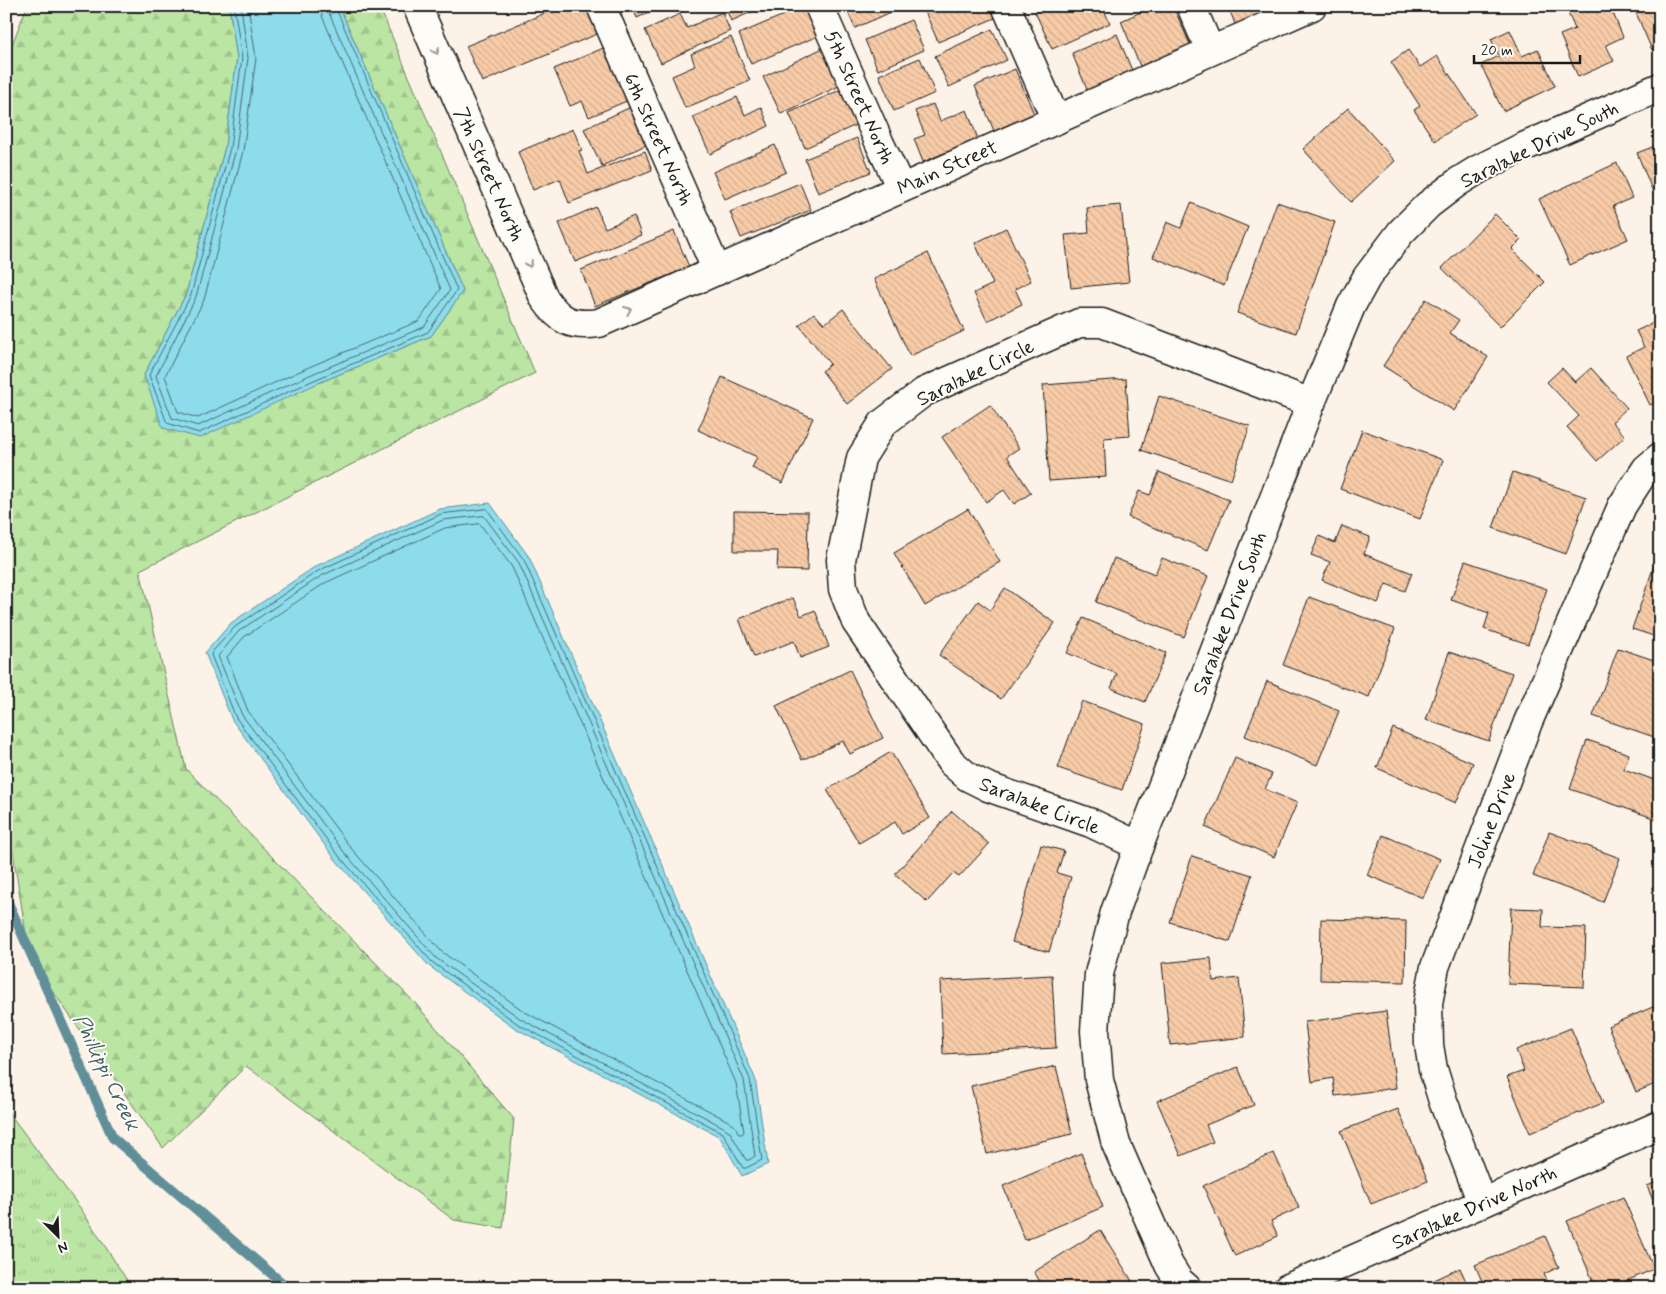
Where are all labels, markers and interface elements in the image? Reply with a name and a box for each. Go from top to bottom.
street label: 5th Street North [817,26,900,169]
scale bar [1474,32,1580,64]
text: 20 m [1481,41,1513,61]
one-way arrow [430,46,441,55]
street label: 6th Street North [616,69,699,210]
street label: Saralake Drive South [1456,95,1623,195]
street label: 7th Street North [447,103,530,246]
street label: Main Street [893,134,1002,203]
one-way arrow [523,259,534,268]
one-way arrow [623,306,632,317]
street label: Saralake Circle [912,333,1039,413]
street label: Saralake Drive South [1187,528,1274,699]
street label: Joline Drive [1462,768,1523,873]
street label: Saralake Circle [975,771,1104,842]
water label: Phillippi Creek [66,1010,147,1136]
street label: Saralake Drive North [1388,1160,1561,1257]
north arrow [32,1212,82,1262]
text: N [55,1237,71,1257]

